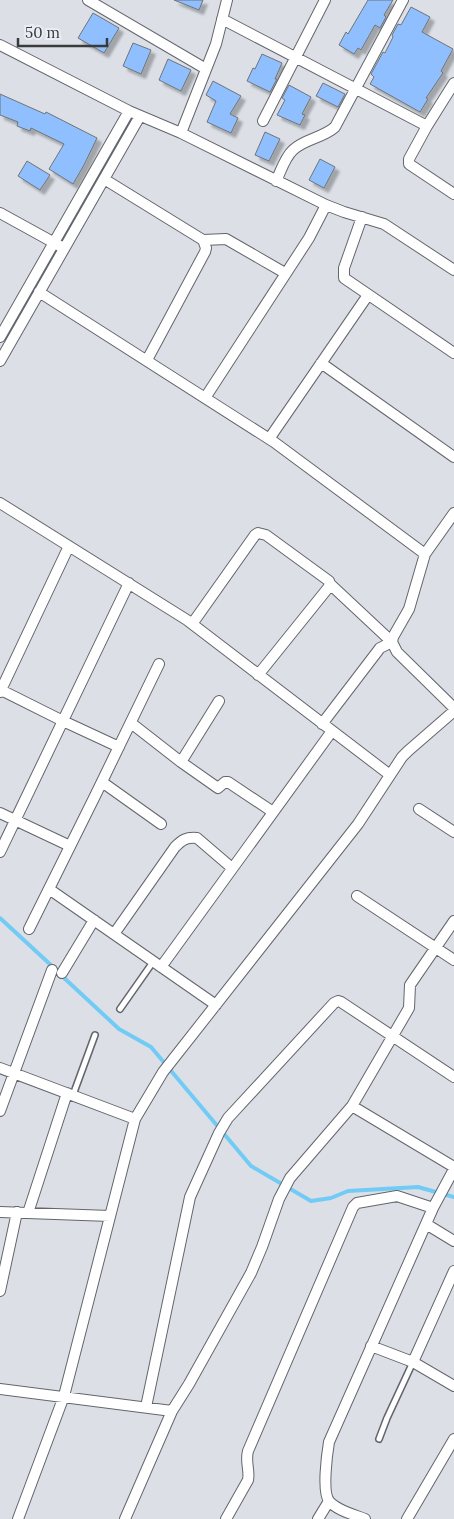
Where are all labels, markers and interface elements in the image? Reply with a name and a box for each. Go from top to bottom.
scale bar [18,15,106,47]
text: 50 m [25,23,60,42]

